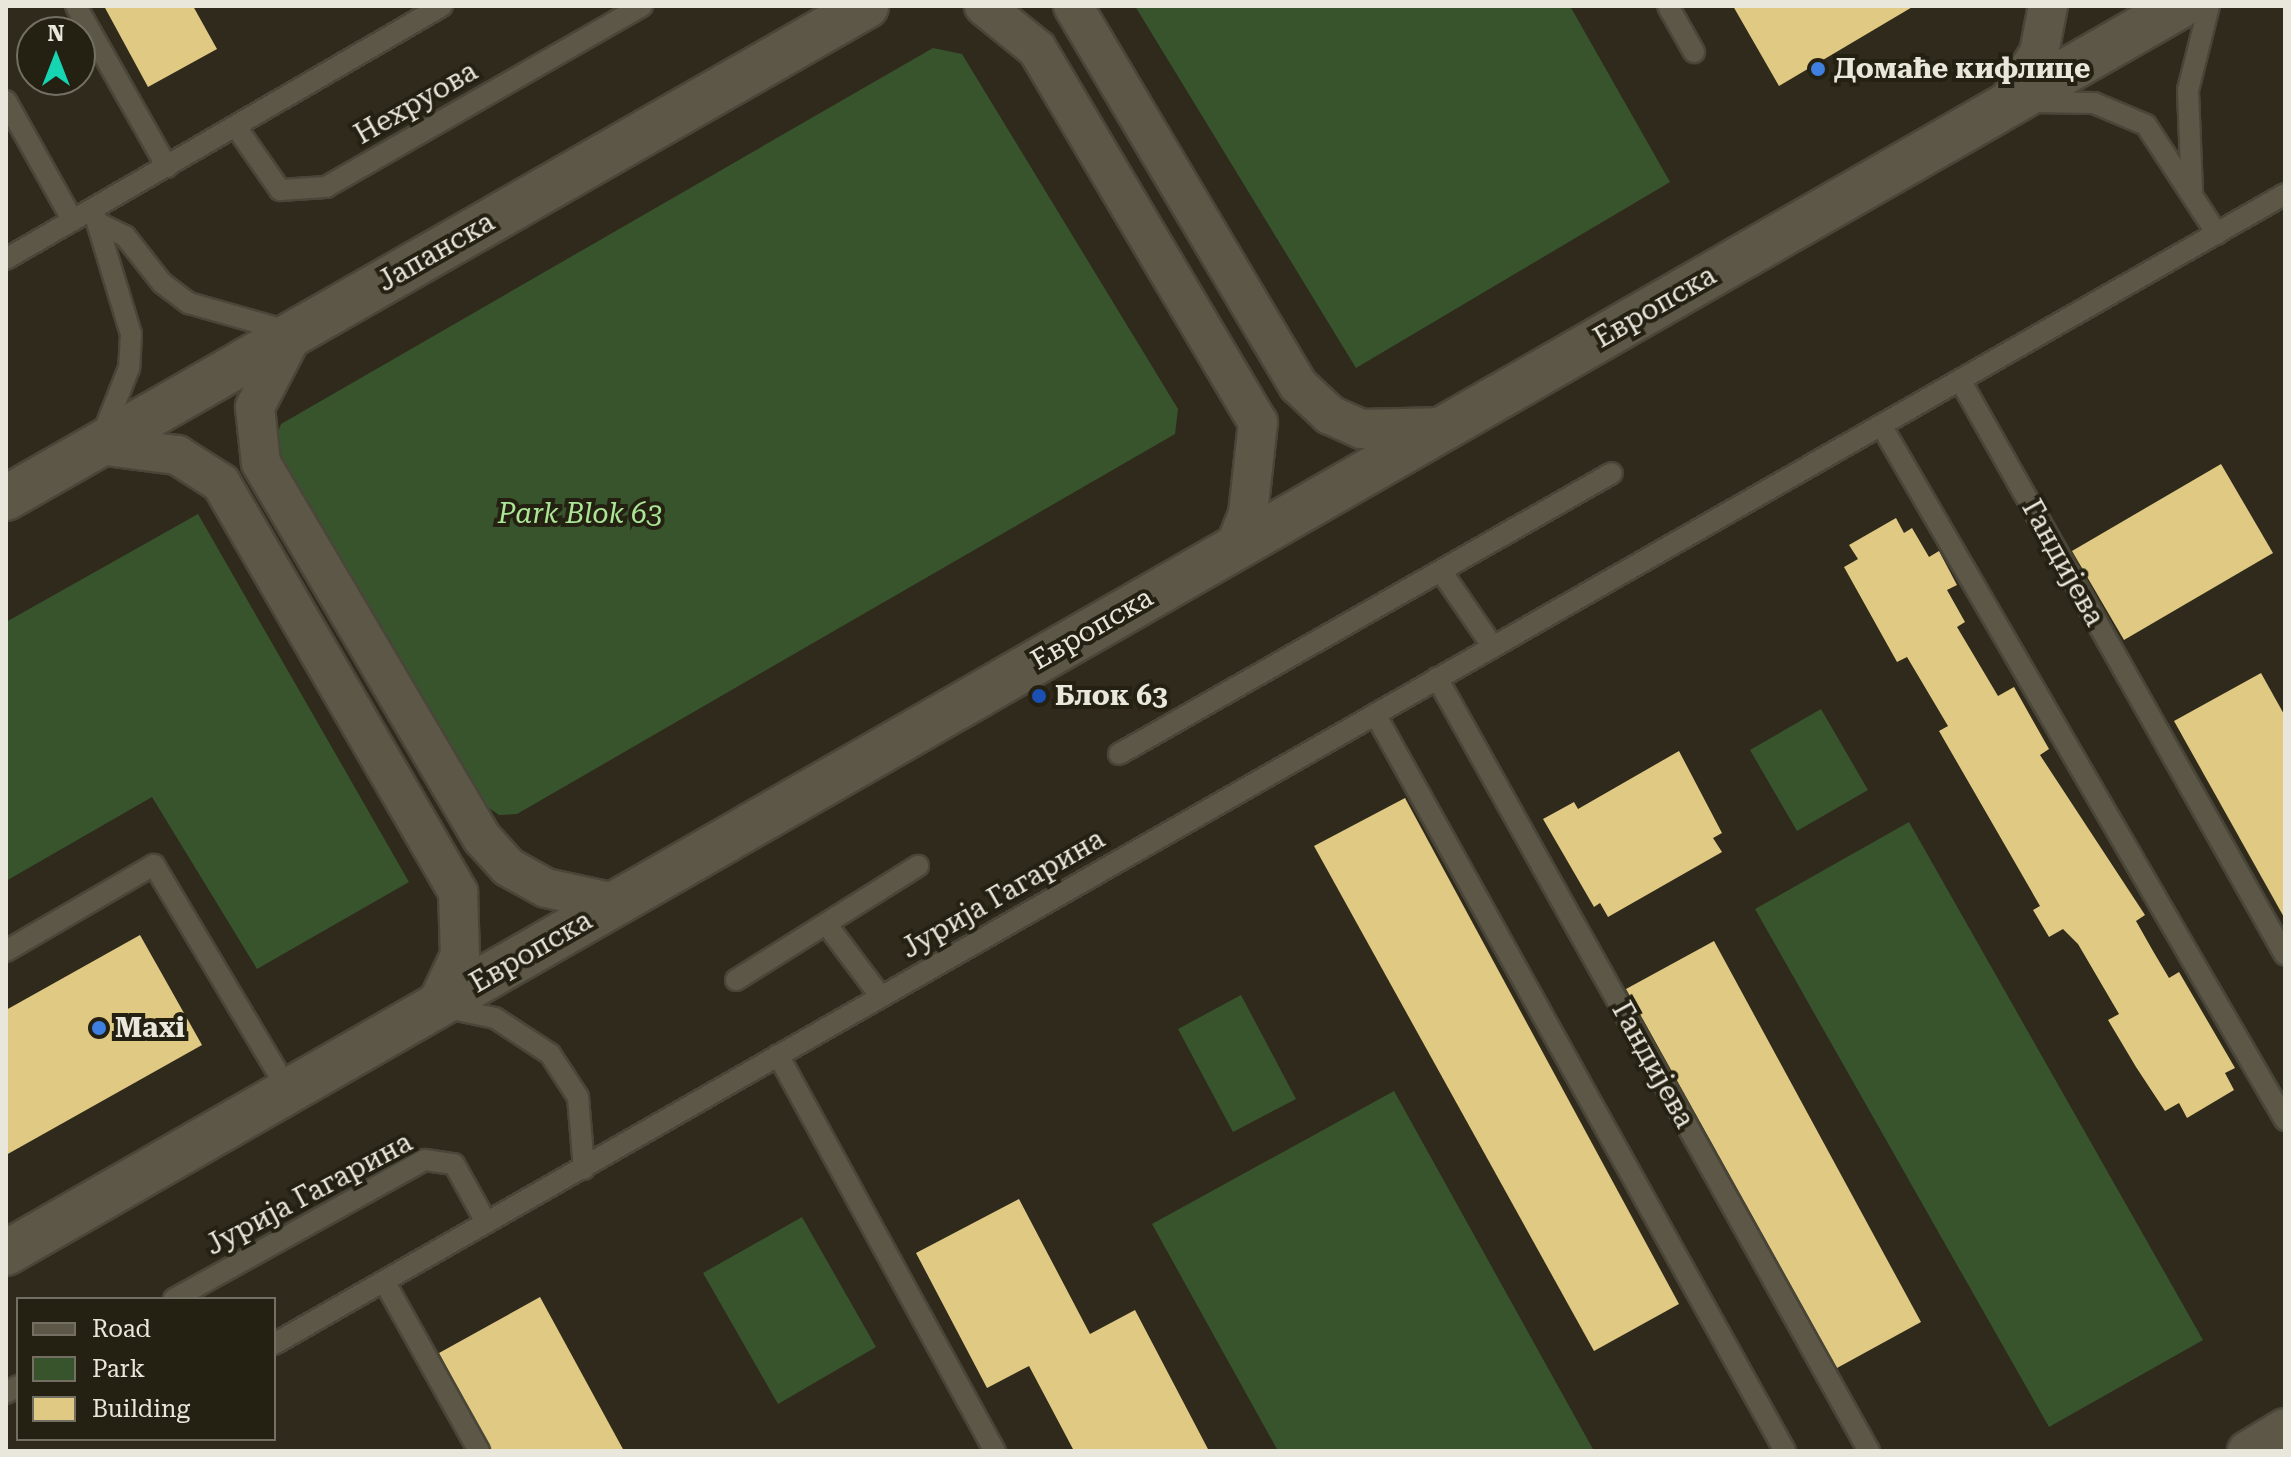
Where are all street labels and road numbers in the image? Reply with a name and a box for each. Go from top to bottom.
street label: Нехруова [349,54,483,152]
street label: Јапанска [372,205,500,299]
street label: Европска [1588,259,1722,355]
street label: Гандијева [2015,494,2111,632]
street label: Европска [1025,581,1159,677]
street label: Јурија Гагарина [896,822,1110,966]
street label: Европска [464,904,598,1000]
street label: Гандијева [1605,996,1701,1134]
street label: Јурија Гагарина [200,1125,418,1263]

